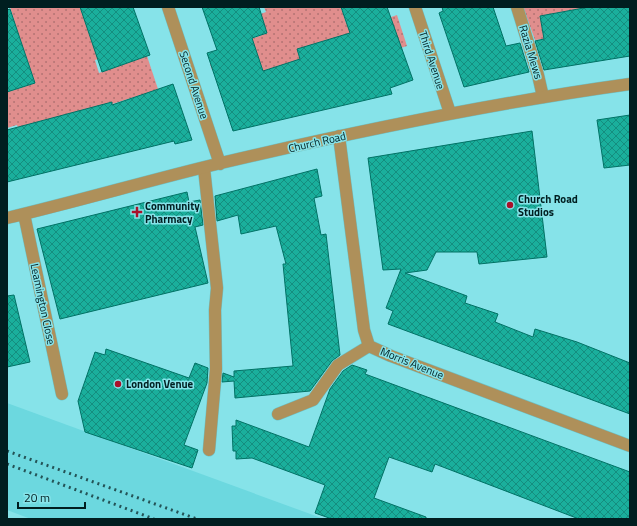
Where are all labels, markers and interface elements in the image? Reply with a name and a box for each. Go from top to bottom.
street label: Razia Mews [515,23,547,81]
street label: Third Avenue [415,29,449,92]
street label: Second Avenue [175,49,213,121]
street label: Church Road [287,128,347,156]
place label: Church Road Studios [518,191,578,220]
place label: Community Pharmacy [145,198,200,227]
marker: Church Road Studios [505,200,515,210]
marker: Community Pharmacy [132,207,142,217]
street label: Leamington Close [27,262,59,346]
street label: Morris Avenue [378,343,446,383]
place label: London Venue [126,376,194,392]
marker: London Venue [113,379,123,389]
scale bar [18,484,85,510]
text: 20 m [24,488,50,507]

